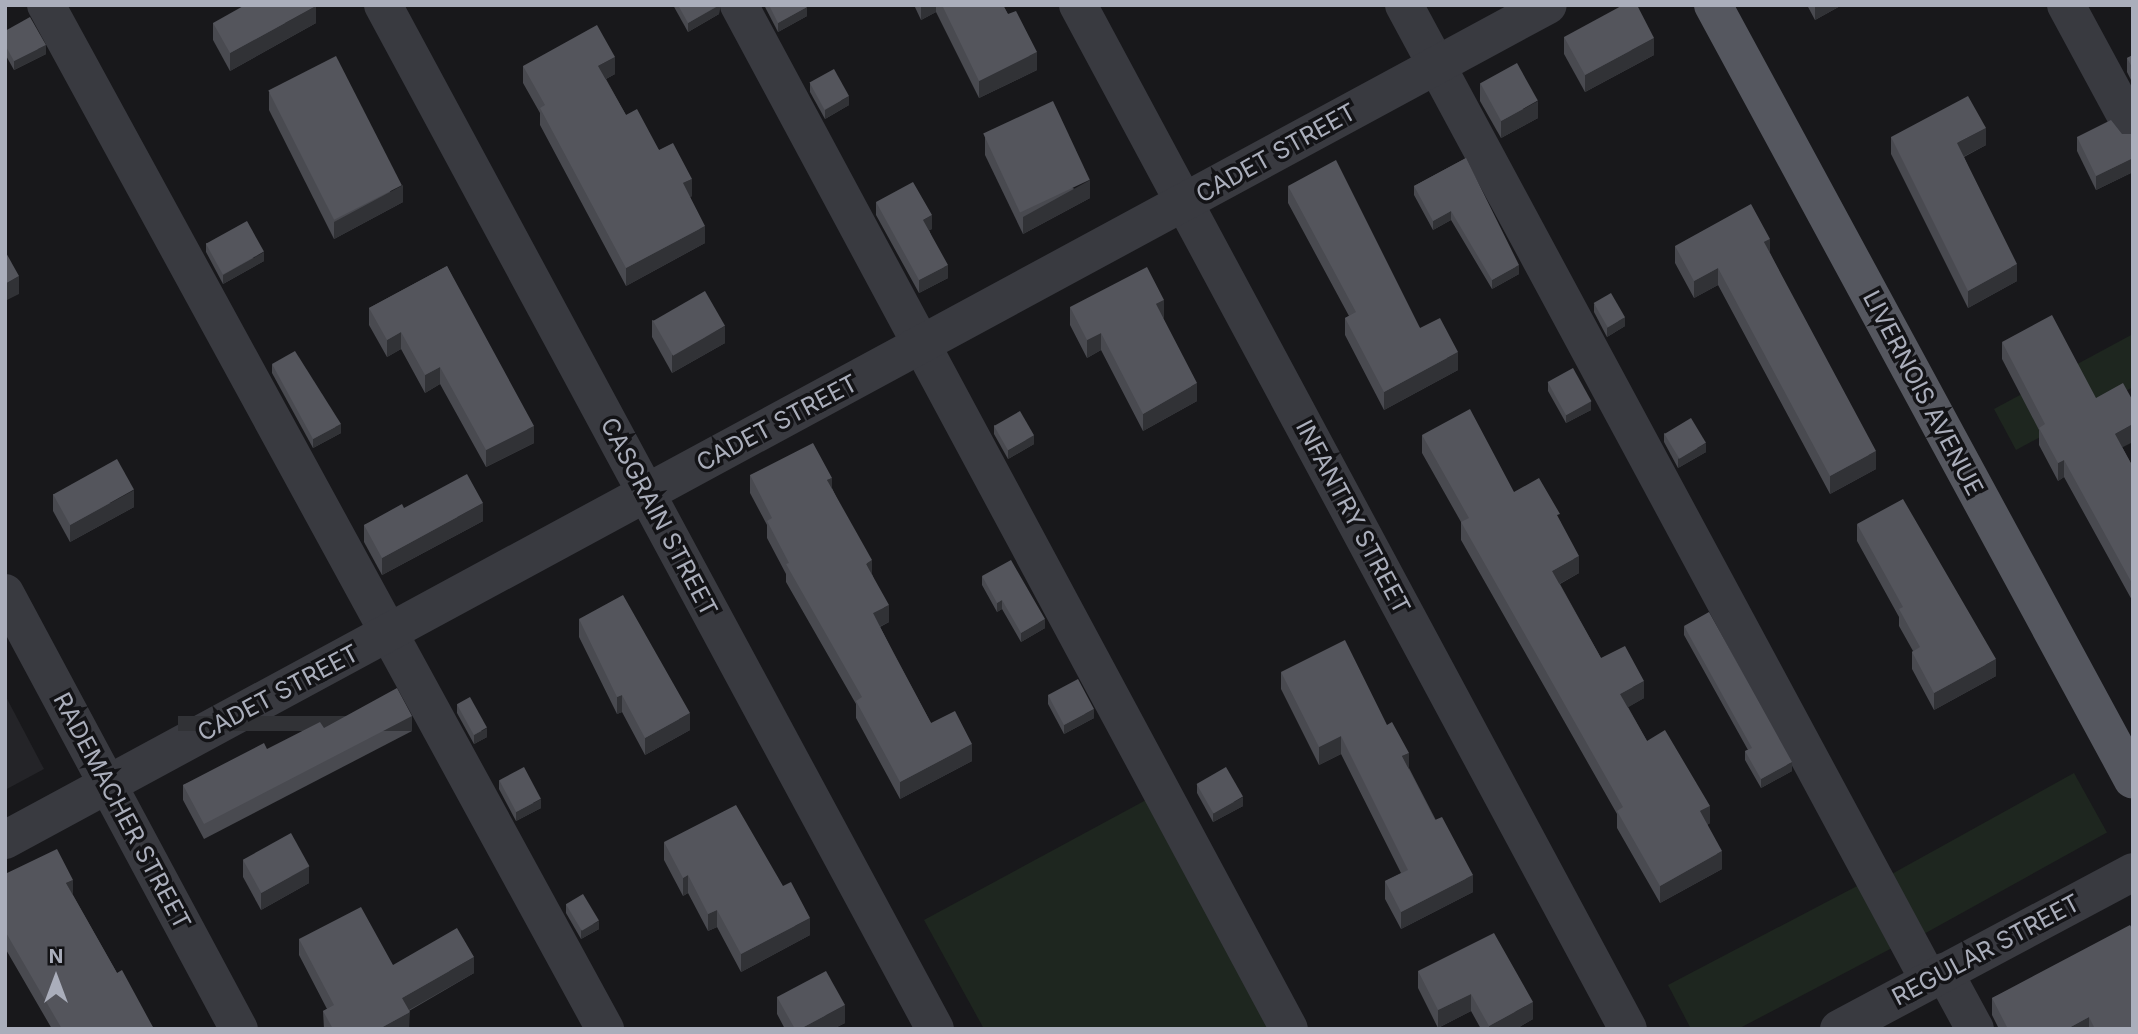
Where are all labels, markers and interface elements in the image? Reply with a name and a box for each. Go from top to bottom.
street label: CADET STREET [1191,97,1361,209]
street label: LIVERNOIS AVENUE [1857,286,1989,500]
street label: CADET STREET [692,368,862,478]
street label: CASGRAIN STREET [594,413,724,621]
street label: INFANTRY STREET [1290,415,1416,619]
street label: CADET STREET [193,638,363,748]
street label: RADEMACHER STREET [47,688,197,934]
street label: REGULAR STREET [1887,888,2085,1012]
north arrow [21,943,91,1013]
text: N [49,945,63,968]

